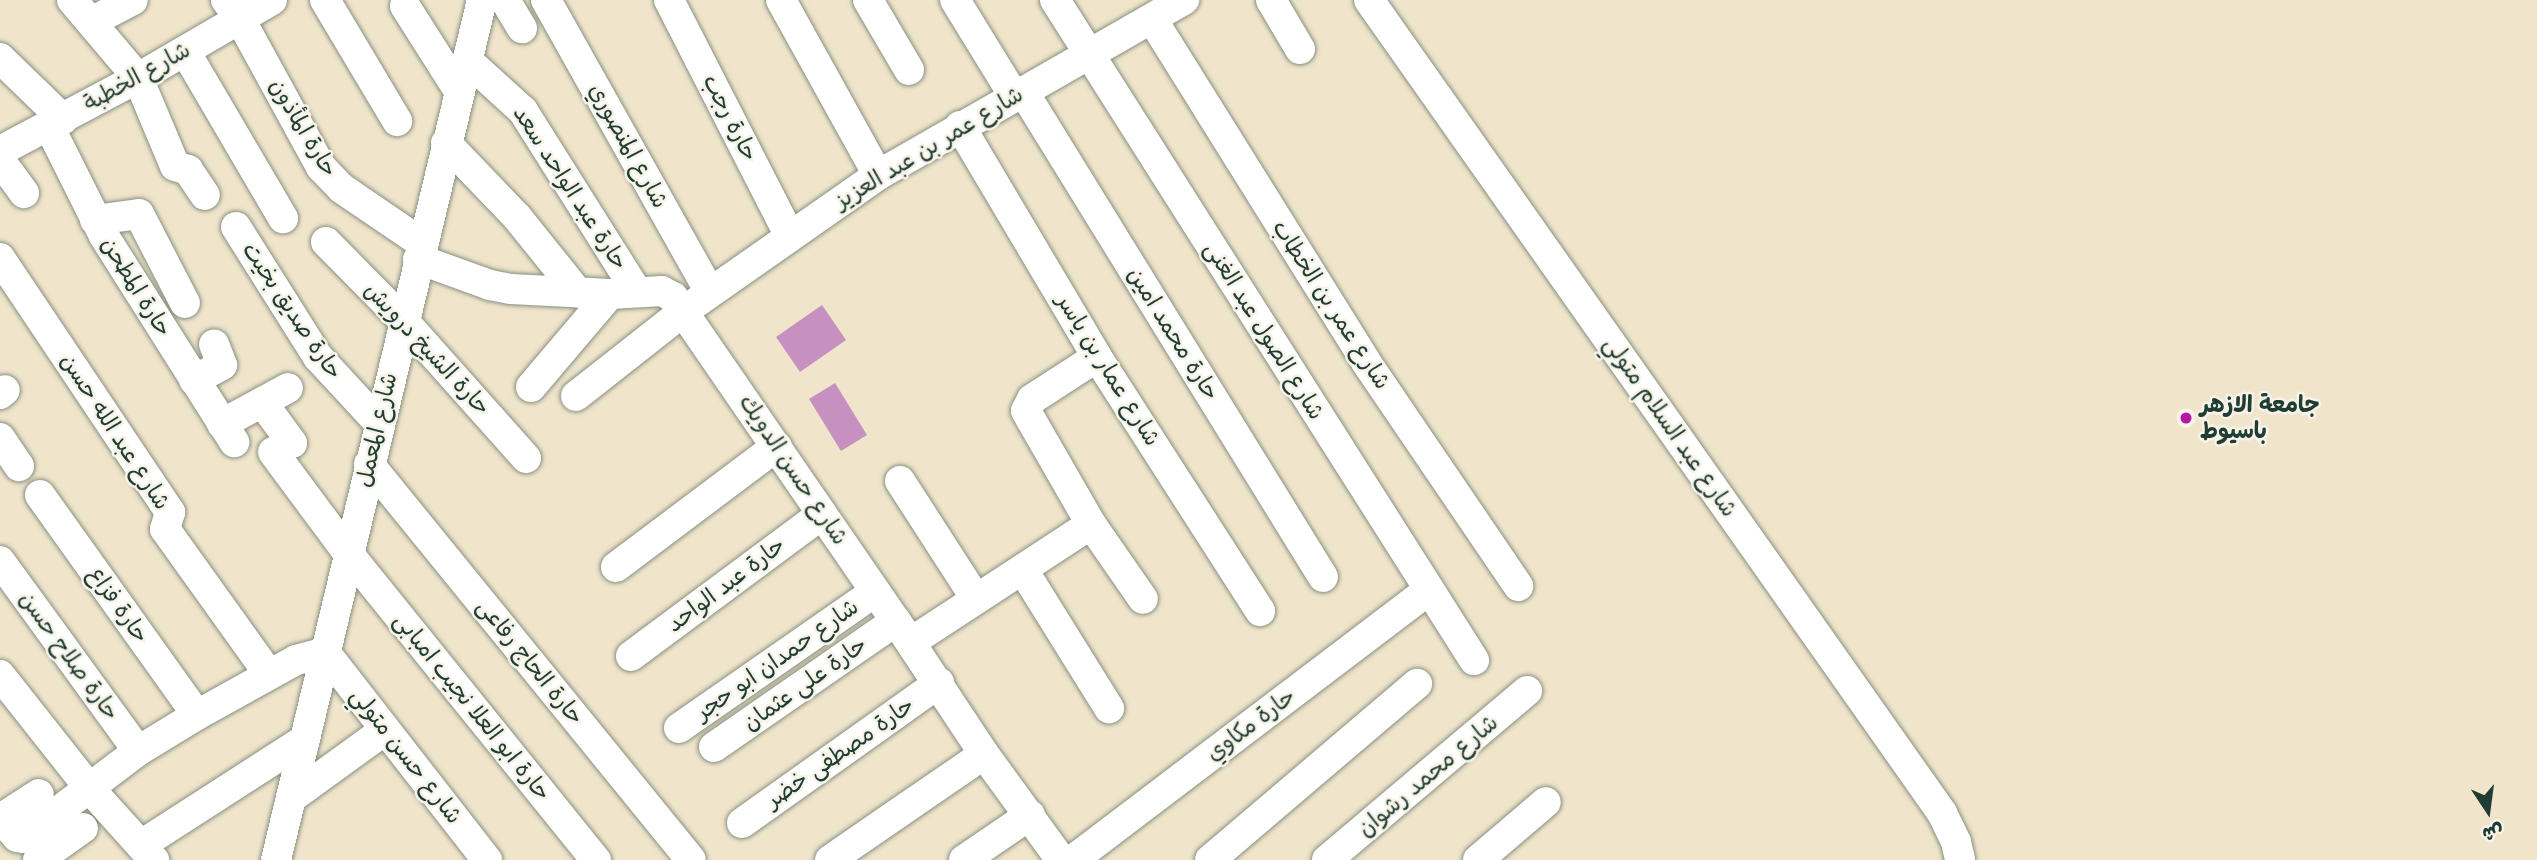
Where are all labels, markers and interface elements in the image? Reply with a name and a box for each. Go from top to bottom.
street label: شارع الخطبة [79,36,195,118]
street label: حارة رجب [696,70,764,166]
street label: حارة المأذون [263,74,343,182]
street label: شارع المنصوري [582,79,674,213]
street label: شارع عمر بن عبد العزيز [830,81,1028,215]
street label: حارة عبد الواحد سعد [507,101,633,275]
street label: شارع عمر بن الخطاب [1266,215,1396,395]
street label: حارة المطحن [95,232,177,342]
street label: حارة صديق بخيت [236,237,348,385]
street label: شارع الصول عبد الغنى [1198,237,1330,425]
street label: حارة محمد امين [1121,262,1225,406]
street label: حارة الشيخ درويش [358,277,496,421]
street label: شارع عمار بن ياسر [1050,289,1166,451]
street label: شارع عبد السلام متولي [1597,331,1743,523]
street label: شارع عبد الله حسن [54,349,176,515]
street label: شارع المعمل [350,370,404,490]
street label: شارع حسن الدويك [733,390,853,550]
place label: جامعة الازهر باسيوط [2200,391,2320,445]
marker: جامعة الازهر باسيوط [2178,410,2194,426]
street label: حارة عبد الواحد [661,531,791,639]
street label: حارة فزاع [82,561,154,649]
street label: حارة صلاح حسن [13,586,125,726]
street label: حارة الحاج رفاعى [471,593,589,731]
street label: شارع حمدان ابو حجر [690,593,864,727]
street label: حارة ابو العلا نجيب امبابى [388,607,556,807]
street label: حارة على عثمان [738,631,872,737]
street label: شارع حسن متولي [344,682,468,830]
street label: حارة مكاوي [1201,682,1301,768]
street label: حارة مصطفى خضر [760,692,920,814]
street label: شارع محمد رشوان [1352,709,1504,843]
north arrow [2453,776,2523,846]
text: ش [2480,818,2506,846]

